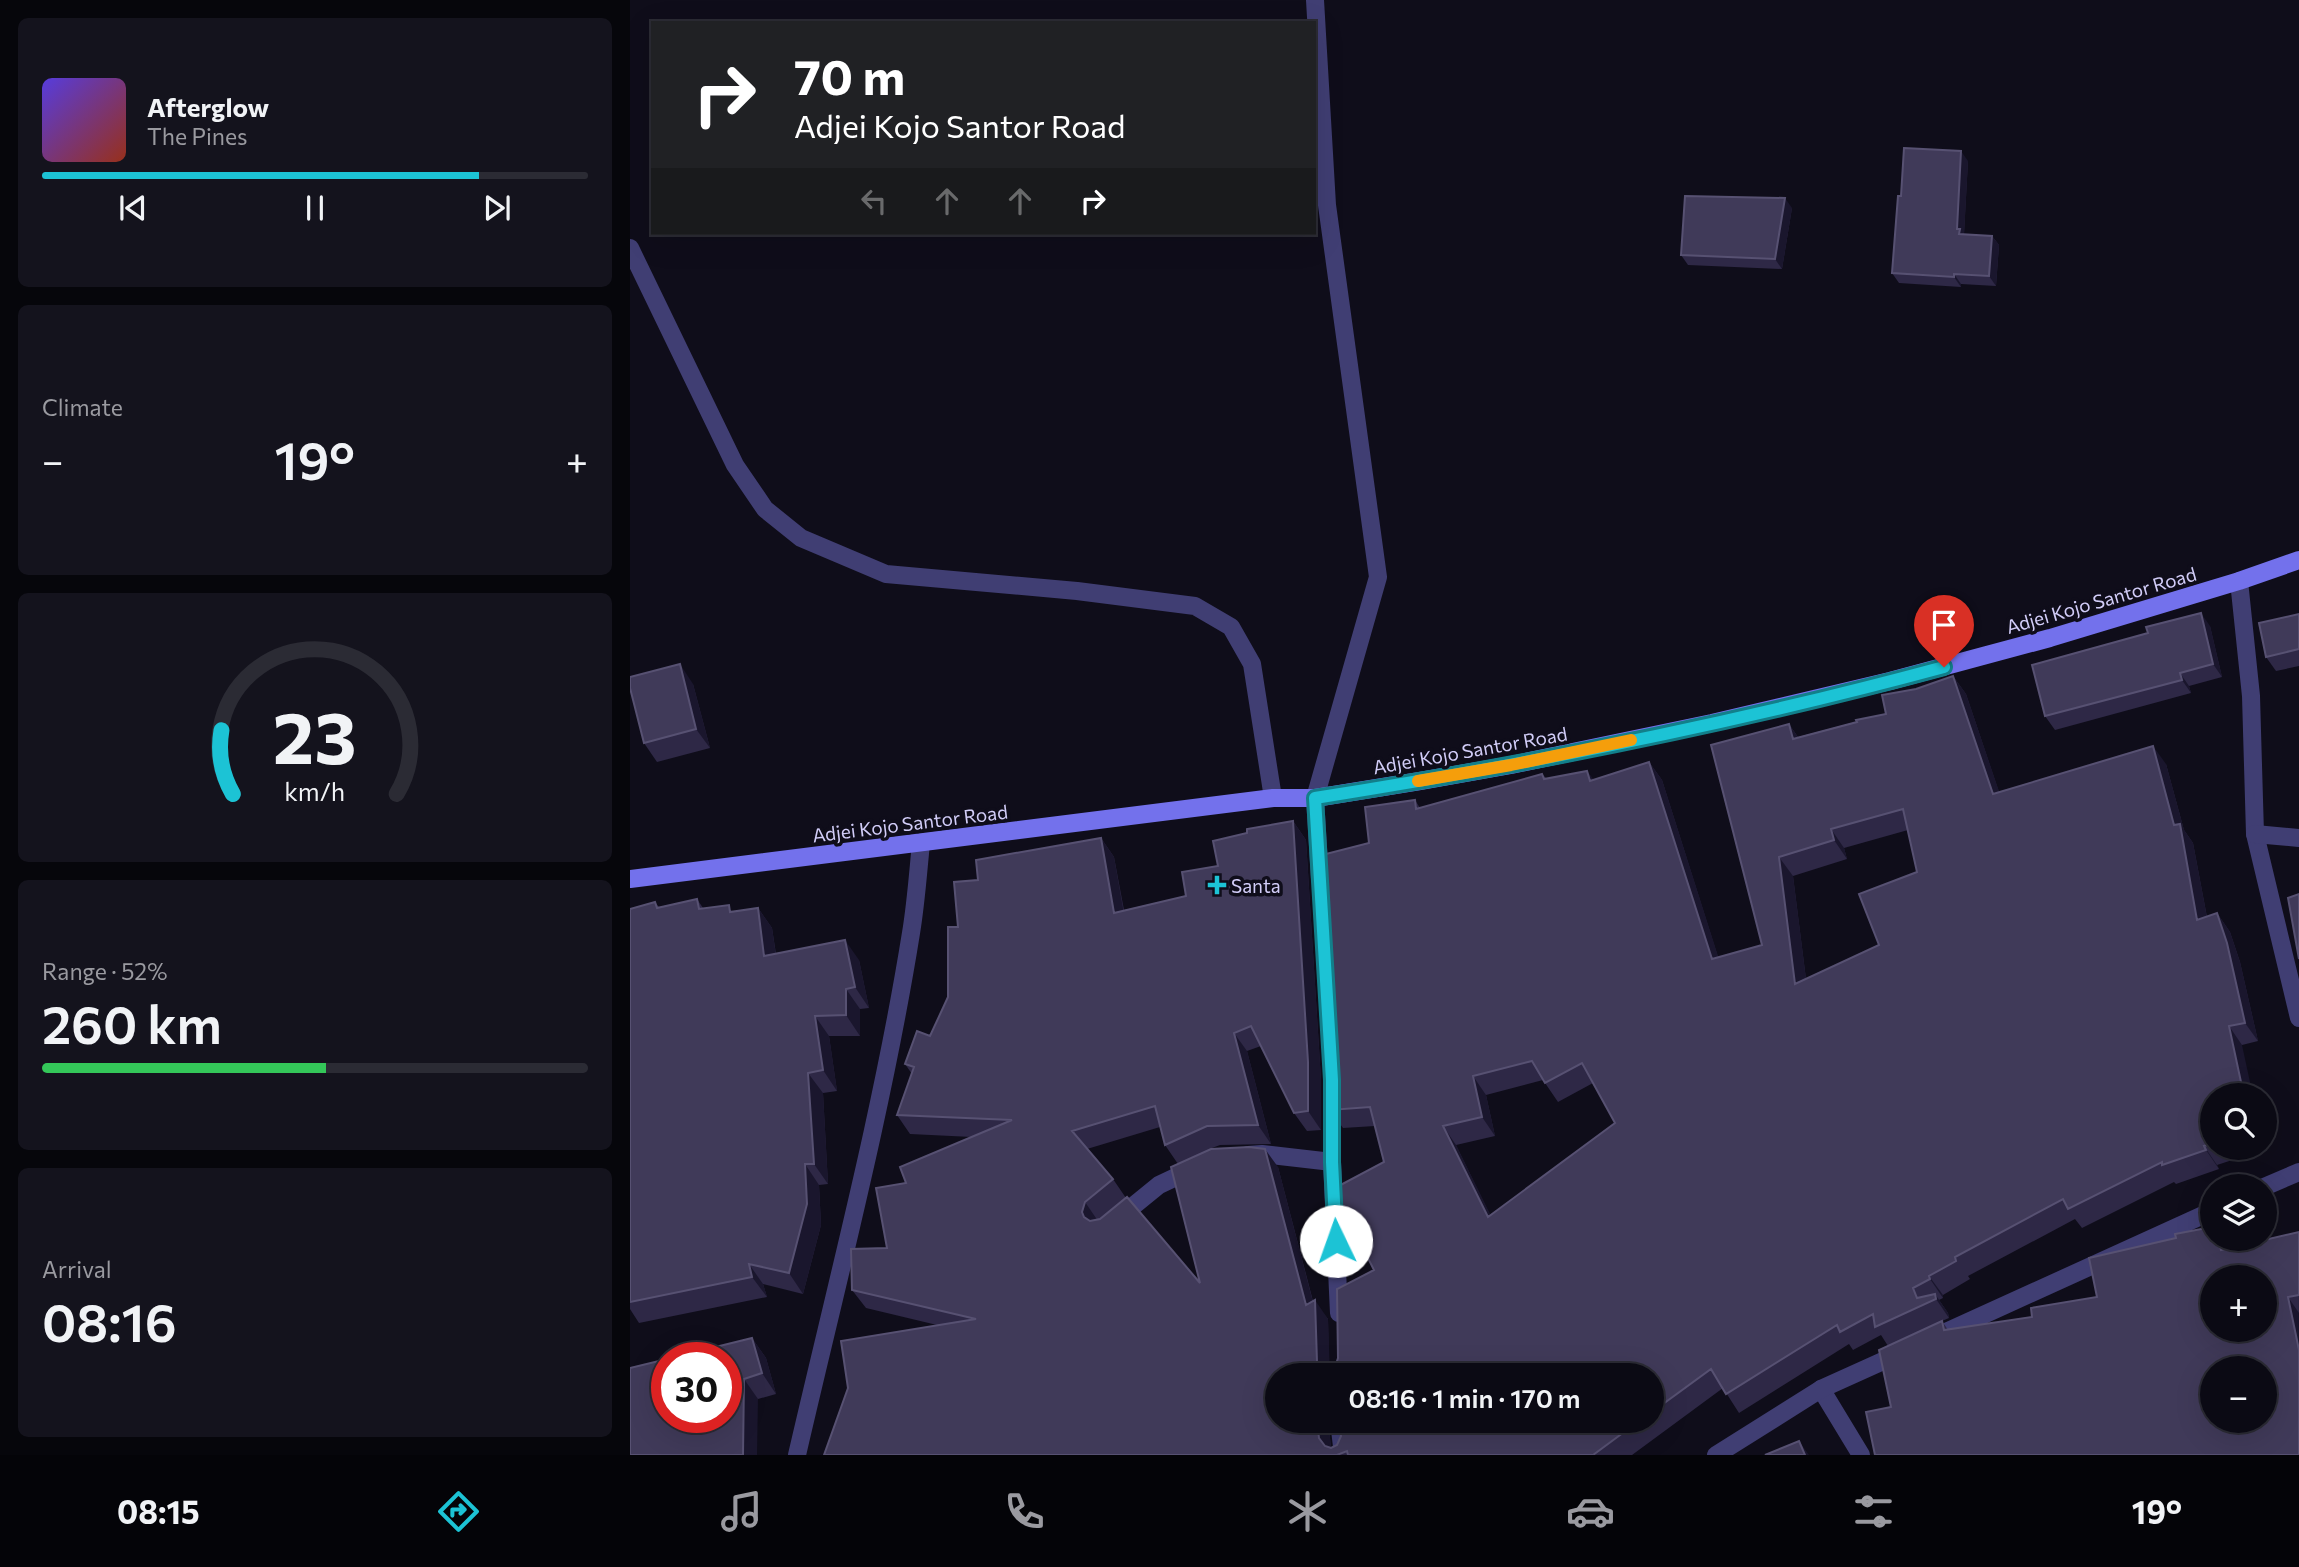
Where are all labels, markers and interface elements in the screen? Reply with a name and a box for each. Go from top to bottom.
text: 70 m [794,45,905,105]
icon: right [679,49,770,140]
text: Afterglow [147,91,269,122]
text: Adjei Kojo Santor Road [794,105,1126,145]
text: The Pines [147,122,248,150]
icon: left [855,182,893,220]
icon: ahead [928,182,966,220]
icon: ahead [1001,182,1039,220]
icon: right [1074,182,1112,220]
icon: previous [114,189,152,227]
icon: pause [296,189,334,227]
icon: next [478,189,516,227]
text: Climate [42,393,123,421]
text: 19° [274,427,355,491]
text: − [42,436,64,483]
text: + [566,436,588,483]
street label: Adjei Kojo Santor Road [2003,562,2199,638]
pin [1914,595,1974,667]
icon: arrive [1925,606,1963,644]
text: 23 [273,690,357,779]
street label: Adjei Kojo Santor Road [1371,722,1569,778]
text: km/h [285,775,345,805]
street label: Adjei Kojo Santor Road [811,800,1009,846]
place label: Santa [1231,874,1281,897]
marker: Santa [1209,877,1225,893]
text: Range · 52% [42,957,167,985]
text: 260 km [42,991,222,1055]
map controls [2200,1083,2277,1433]
button: search [2200,1083,2277,1160]
button: layers [2200,1174,2277,1251]
position arrow [1299,1204,1373,1278]
text: Arrival [42,1255,112,1283]
button: + [2200,1265,2277,1342]
text: 08:16 [42,1289,177,1353]
speed limit sign: 30 [651,1342,742,1433]
button: − [2200,1356,2277,1433]
text: 08:16 · 1 min · 170 m [1348,1382,1581,1413]
icon: directions [434,1487,483,1536]
icon: music [717,1487,766,1536]
icon: phone [1000,1487,1049,1536]
icon: climate [1283,1487,1332,1536]
icon: car [1566,1487,1615,1536]
icon: filters [1849,1487,1898,1536]
text: 08:15 [117,1491,200,1531]
text: 19° [2132,1491,2182,1531]

